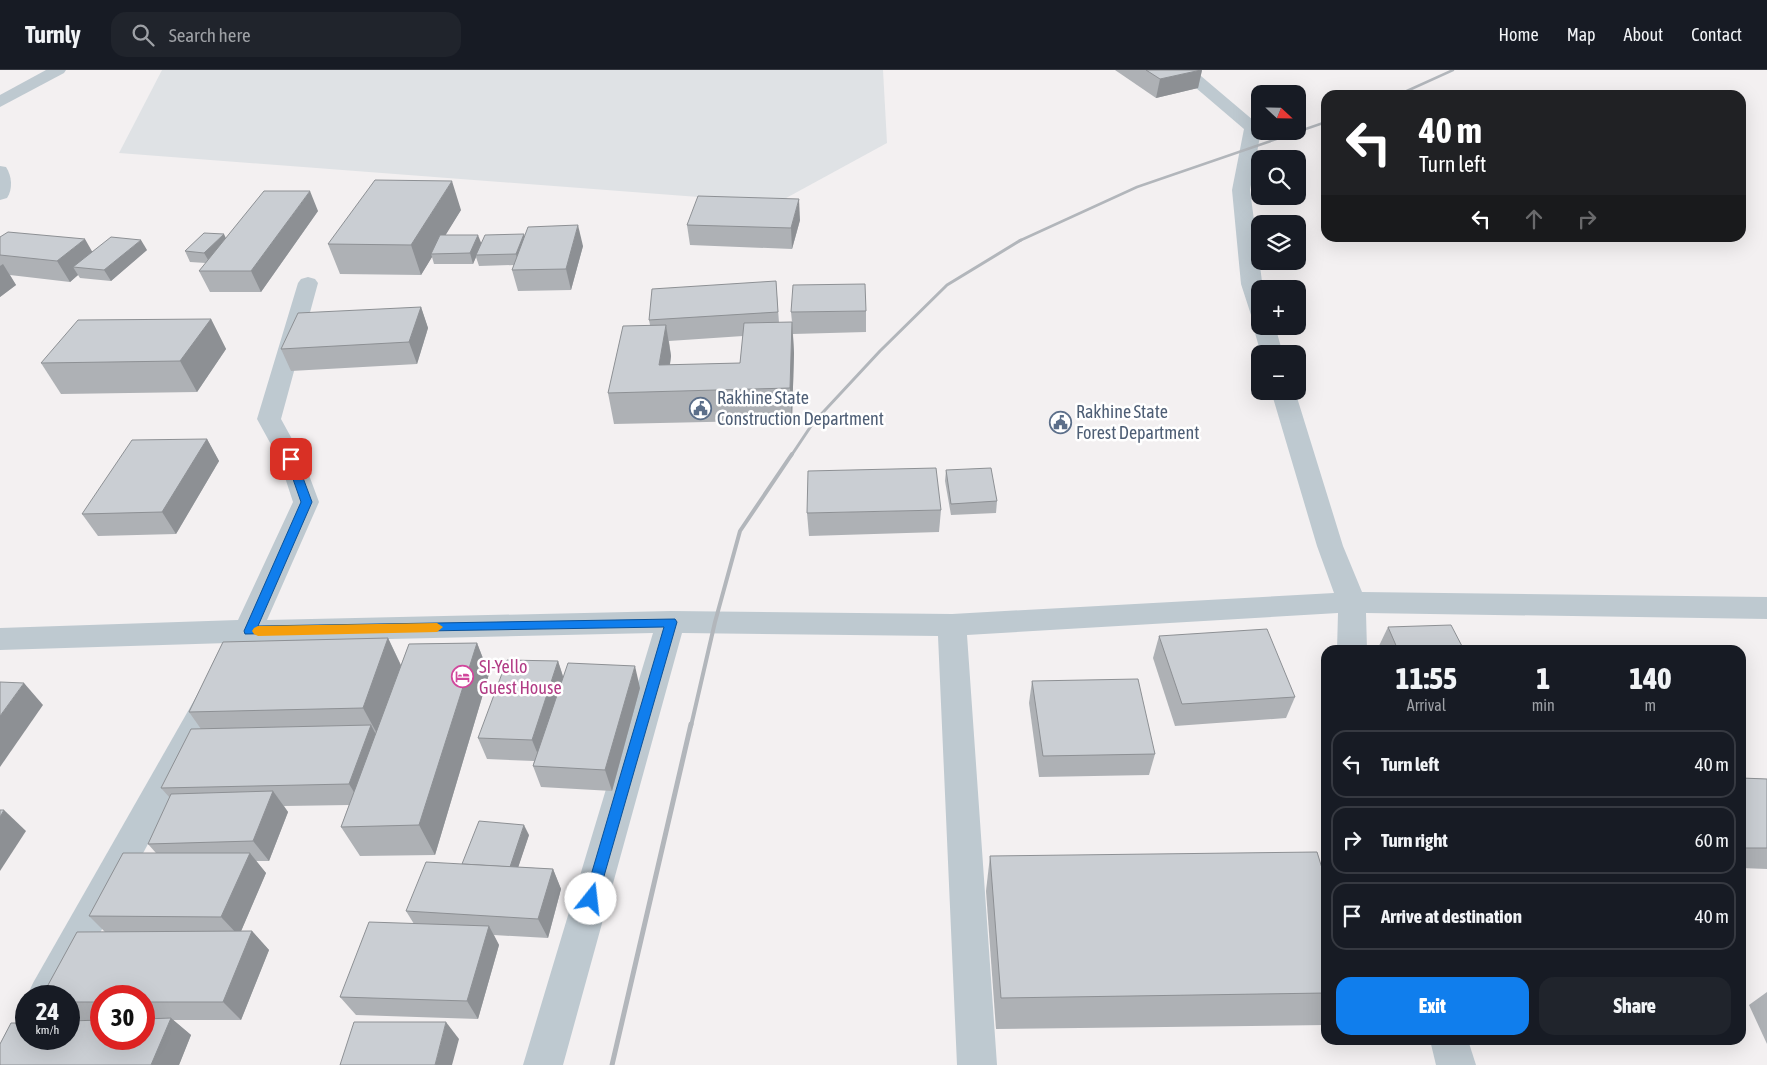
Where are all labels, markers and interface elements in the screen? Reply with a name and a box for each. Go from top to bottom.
search box [111,12,461,57]
text: Turnly [25,21,81,48]
icon: search [129,21,157,49]
text: Search here [169,24,251,46]
text: Home [1499,24,1539,45]
text: Map [1567,24,1596,45]
text: About [1624,24,1663,45]
text: Contact [1691,24,1742,45]
north arrow [1251,85,1306,140]
map controls [1251,85,1306,400]
icon: left [1336,110,1401,175]
text: 40 m [1419,110,1482,150]
button: search [1251,150,1306,205]
text: Turn left [1419,151,1486,177]
icon: left [1467,205,1495,233]
icon: ahead [1520,205,1548,233]
icon: right [1573,205,1601,233]
button: layers [1251,215,1306,270]
button: + [1251,280,1306,335]
button: − [1251,345,1306,400]
place label: Rakhine State Construction Department [717,387,884,429]
public building icon: Rakhine State Construction Department [689,396,713,420]
place label: Rakhine State Forest Department [1076,401,1199,443]
public building icon: Rakhine State Forest Department [1048,410,1072,434]
pin [270,438,312,480]
icon: arrive [277,445,305,473]
place label: SI-Yello Guest House [479,656,562,698]
text: 11:55 [1395,661,1457,695]
text: 1 [1536,661,1550,695]
text: 140 [1629,661,1671,695]
hotel icon: SI-Yello Guest House [451,665,475,689]
text: Arrival [1407,696,1446,714]
text: min [1532,696,1555,714]
text: m [1645,696,1656,714]
icon: left [1338,750,1366,778]
text: Turn left [1381,753,1439,775]
text: 40 m [1695,753,1729,775]
icon: right [1338,826,1366,854]
text: Turn right [1381,829,1448,851]
text: 60 m [1695,829,1729,851]
position arrow [564,872,616,924]
icon: arrive [1338,902,1366,930]
text: Arrive at destination [1381,905,1522,927]
text: 40 m [1695,905,1729,927]
button: Exit [1336,977,1529,1035]
button: Share [1539,977,1731,1035]
speed limit sign: 30 [90,985,155,1050]
text: 24 [36,997,59,1025]
text: km/h [36,1023,59,1037]

